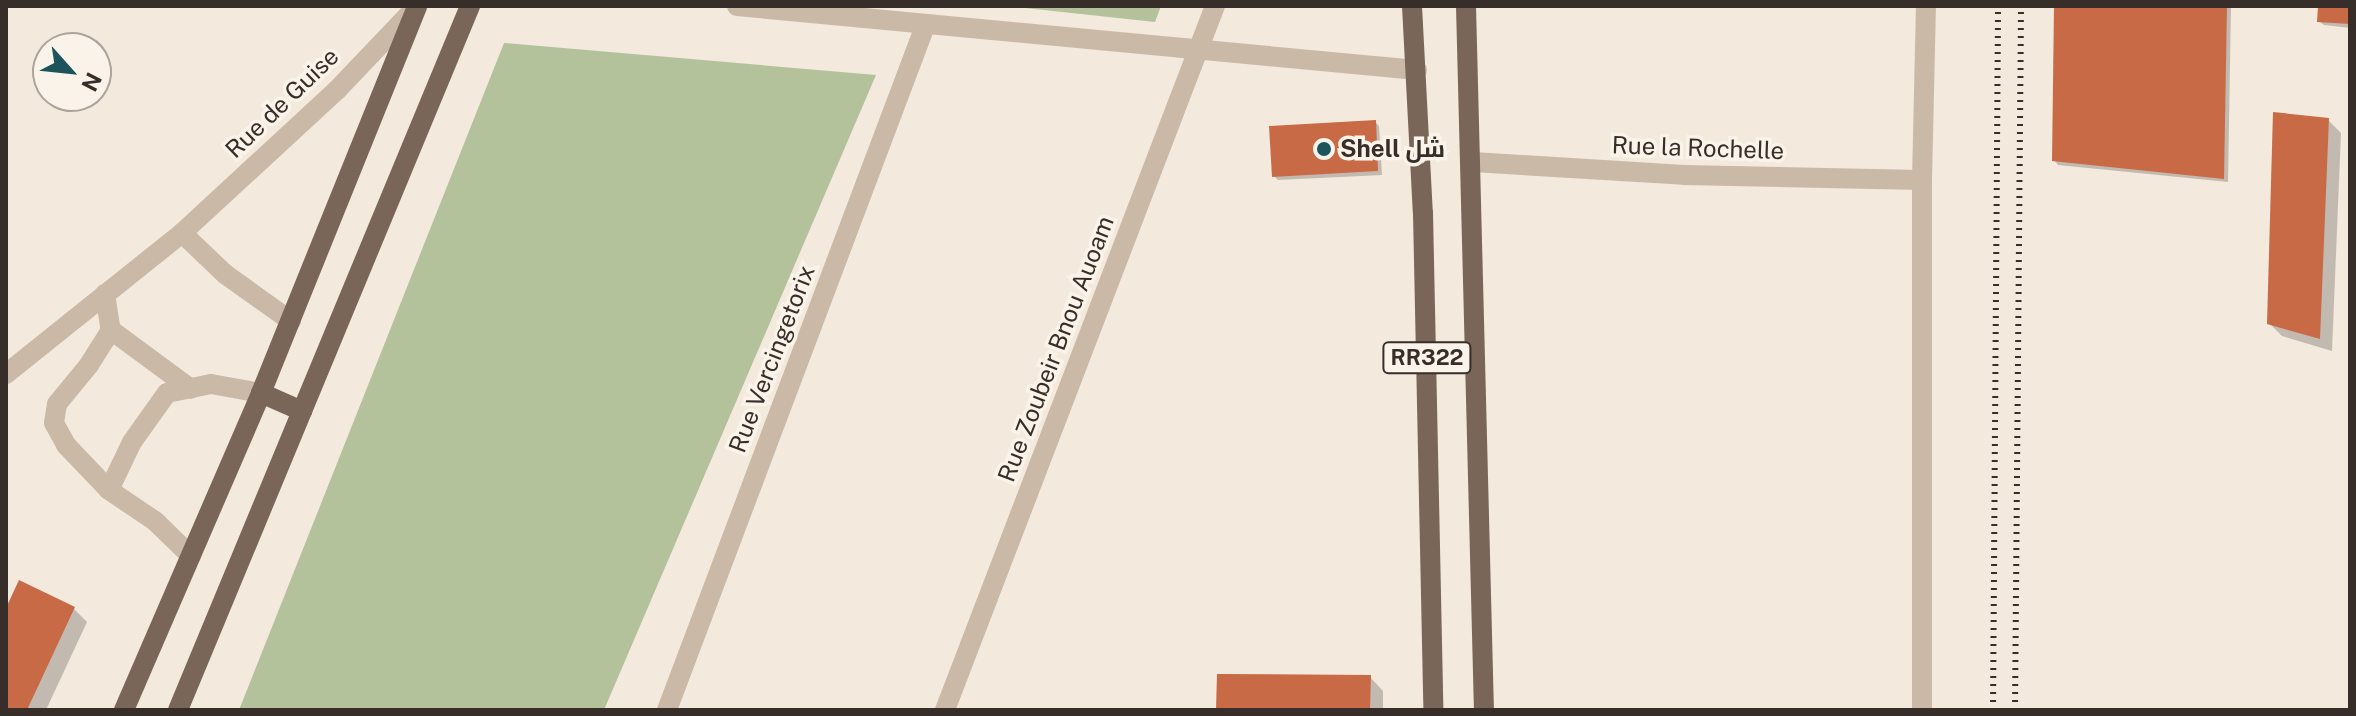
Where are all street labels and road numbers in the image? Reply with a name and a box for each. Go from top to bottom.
street label: Rue de Guise [219,42,345,164]
street label: Rue la Rochelle [1611,131,1785,165]
street label: Rue Zoubeir Bnou Auoam [992,212,1120,486]
street label: Rue Vercingetorix [723,261,821,457]
road number: RR322 [1381,340,1473,376]

